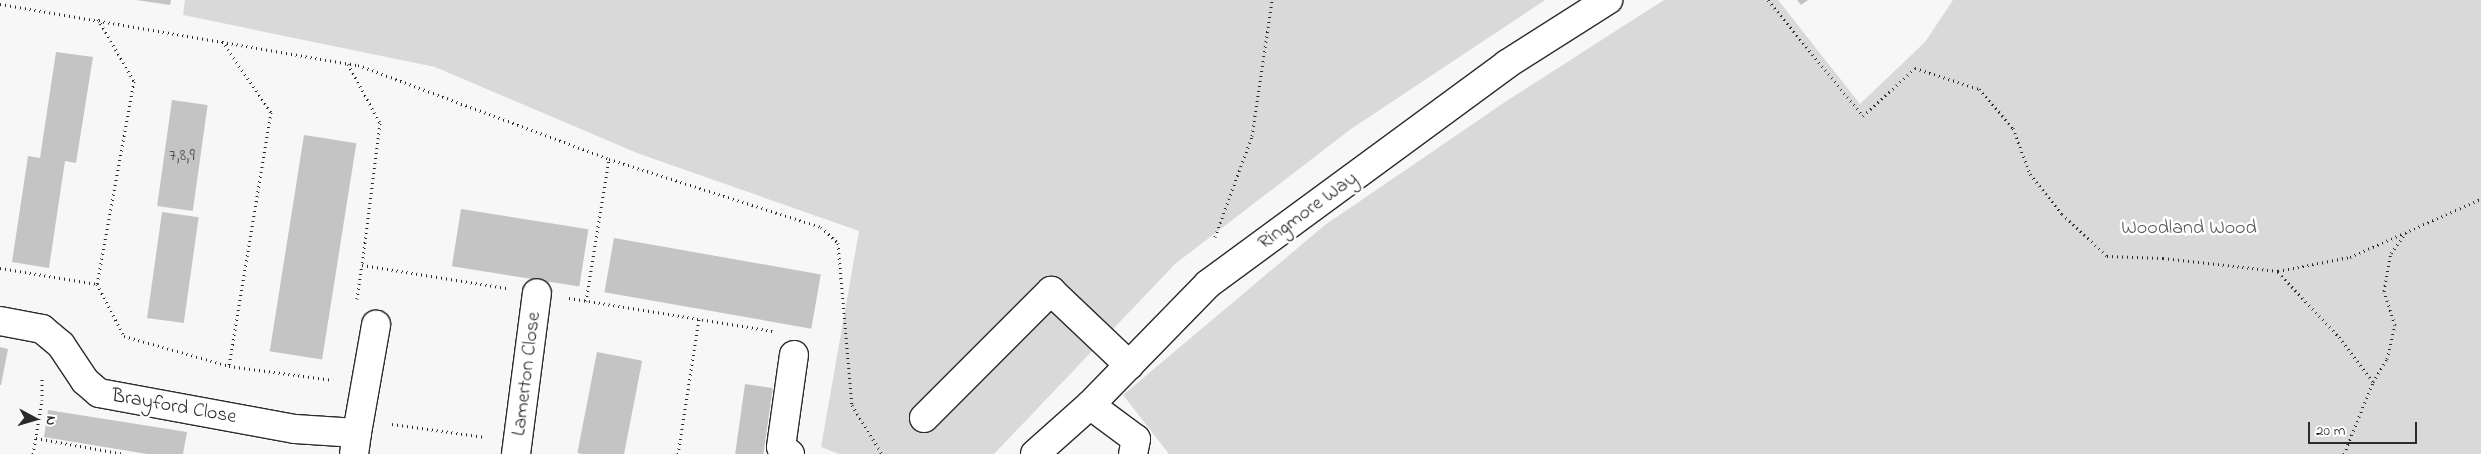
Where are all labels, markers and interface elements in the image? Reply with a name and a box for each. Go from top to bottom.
house number: 7,8,9 [169,145,195,167]
street label: Ringmore Way [1254,167,1362,255]
park label: Woodland Wood [2121,216,2257,240]
street label: Lamerton Close [507,311,547,437]
street label: Brayford Close [110,384,238,430]
north arrow [10,394,60,444]
scale bar [2311,412,2420,444]
text: N [39,415,61,426]
text: 20 m [2316,420,2345,442]

